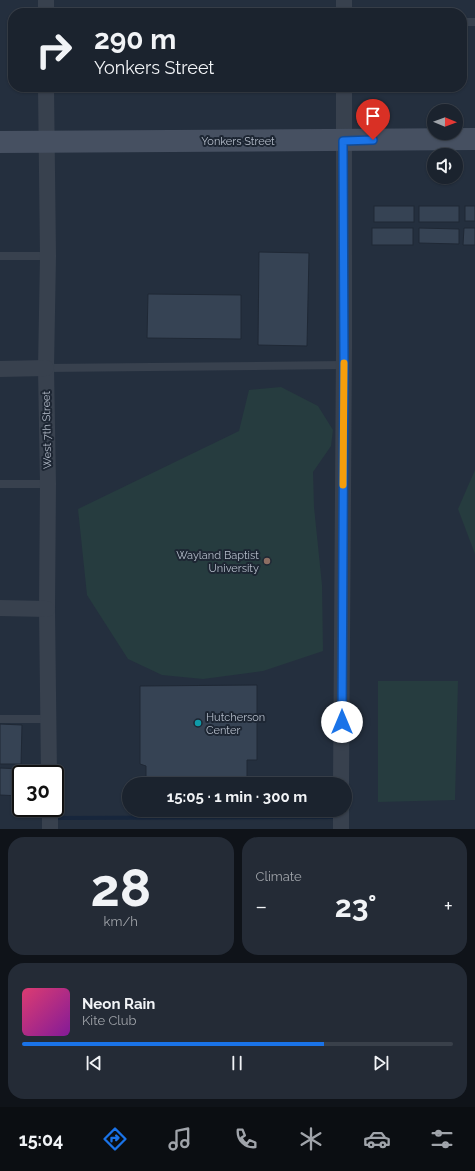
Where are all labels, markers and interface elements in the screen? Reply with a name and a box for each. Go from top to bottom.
text: 290 m [94,23,176,56]
icon: right [28,24,80,76]
text: Yonkers Street [94,57,214,78]
pin [356,99,390,140]
north arrow [427,104,463,140]
map controls [427,104,463,184]
icon: arrive [362,105,384,127]
street label: Yonkers Street [201,135,275,148]
button: sound [427,148,463,184]
street label: West 7th Street [40,390,54,469]
place label: Wayland Baptist University [176,549,259,575]
marker: Wayland Baptist University [262,556,272,566]
position arrow [321,701,363,743]
place label: Hutcherson Center [206,711,265,737]
marker: Hutcherson Center [193,718,203,728]
speed limit sign: 30 [12,765,64,817]
text: 15:05 · 1 min · 300 m [167,788,307,806]
text: 28 [90,857,151,918]
text: Climate [256,869,302,884]
text: 23° [335,889,376,924]
text: − [256,893,267,919]
text: + [444,893,453,919]
text: km/h [104,914,138,929]
text: Neon Rain [82,995,155,1013]
text: Kite Club [82,1013,137,1028]
icon: previous [83,1052,105,1074]
icon: pause [226,1052,248,1074]
icon: next [370,1052,392,1074]
icon: directions [101,1125,129,1153]
icon: music [166,1125,194,1153]
icon: phone [232,1125,260,1153]
icon: climate [297,1125,325,1153]
icon: car [363,1125,391,1153]
icon: filters [428,1125,456,1153]
text: 15:04 [19,1129,63,1150]

